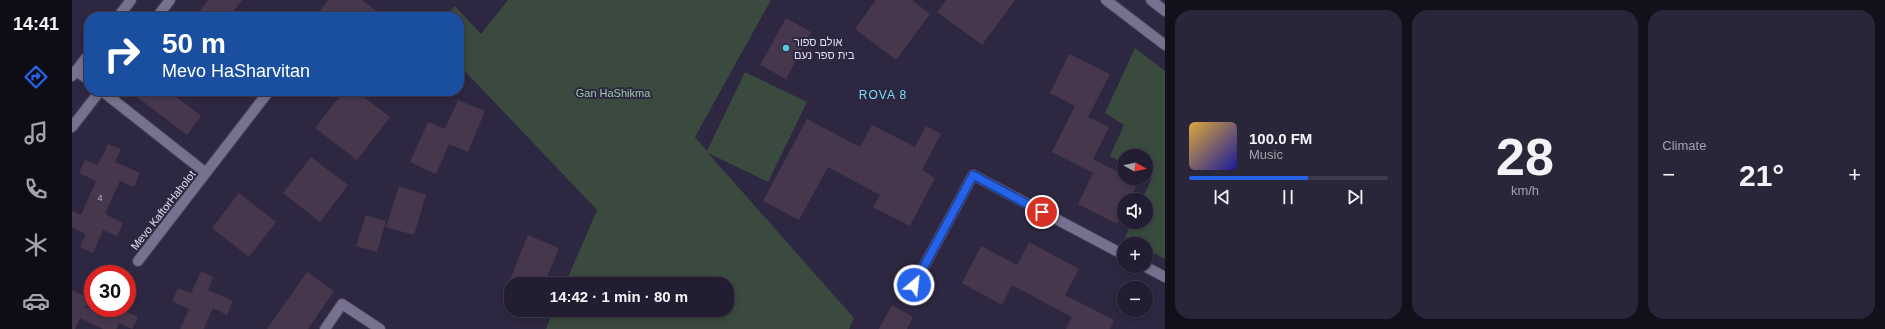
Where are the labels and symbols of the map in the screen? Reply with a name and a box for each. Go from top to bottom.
place label: אולם ספור בית ספר נעם [794,36,855,61]
marker: אולם ספור בית ספר נעם [781,43,791,53]
park label: Gan HaShikma [576,87,651,99]
district label: ROVA 8 [859,88,907,102]
north arrow [1117,149,1153,185]
street label: Mevo KaftorHaholot [128,168,198,252]
house number: 4 [97,193,103,203]
pin [1025,195,1059,229]
position arrow [893,264,935,306]
speed limit sign: 30 [84,265,136,317]

